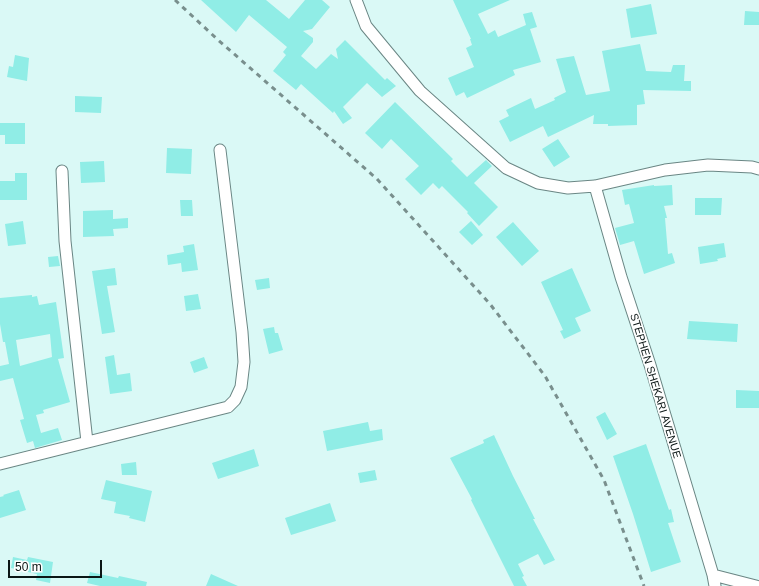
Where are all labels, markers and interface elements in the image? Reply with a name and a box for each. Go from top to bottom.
street label: STEPHEN SHEKARI AVENUE [627,312,683,460]
scale bar [10,552,104,578]
text: 50 m [15,560,42,574]

